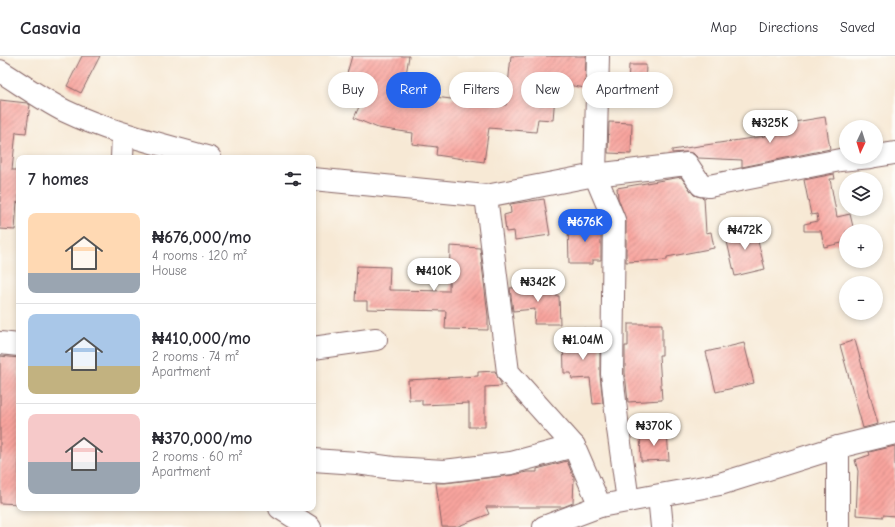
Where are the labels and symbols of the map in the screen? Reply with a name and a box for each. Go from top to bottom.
pin: ₦325K [742,110,798,144]
north arrow [839,120,883,164]
pin: ₦676K [557,209,613,243]
pin: ₦472K [717,217,773,251]
pin: ₦410K [406,258,462,292]
pin: ₦342K [510,269,566,303]
pin: ₦1.04M [550,327,616,361]
pin: ₦370K [626,413,682,447]

